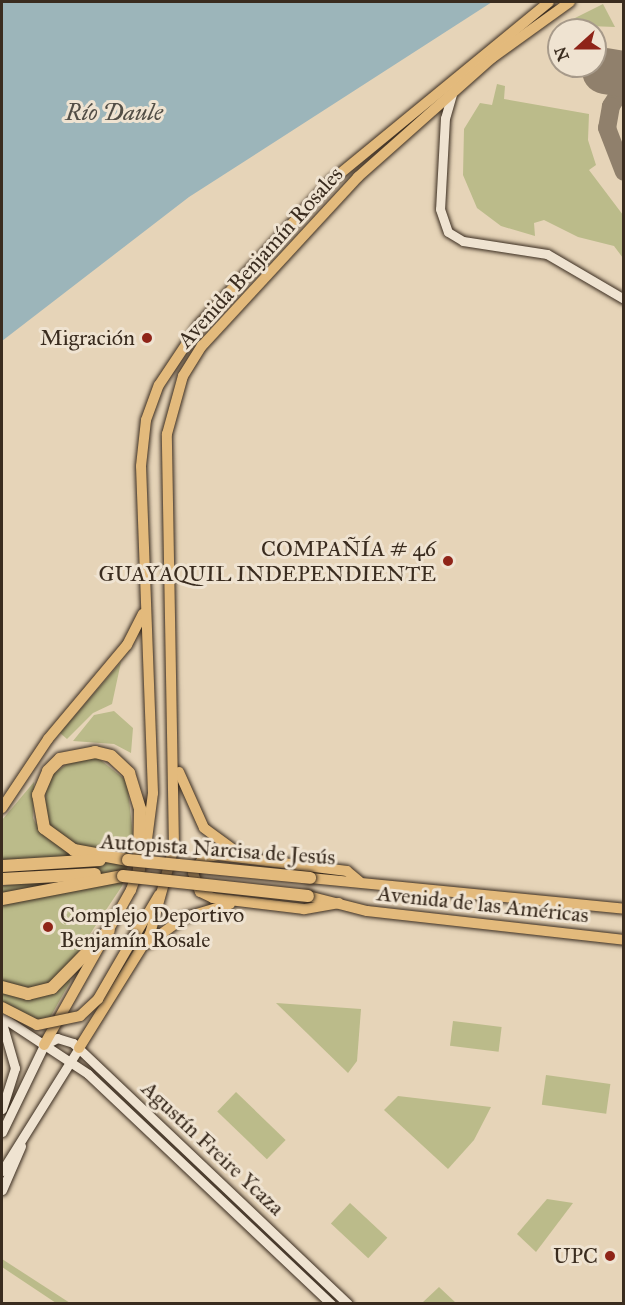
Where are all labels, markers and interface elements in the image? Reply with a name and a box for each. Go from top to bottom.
north arrow [547,18,607,78]
text: N [550,44,573,64]
water label: Río Daule [65,99,163,127]
street label: Avenida Benjamín Rosales [172,161,348,353]
place label: Migración [40,325,135,351]
marker: Migración [140,331,154,345]
place label: COMPAÑÍA # 46 GUAYAQUIL INDEPENDIENTE [98,535,436,586]
marker: COMPAÑÍA # 46 GUAYAQUIL INDEPENDIENTE [441,554,455,568]
street label: Autopista Narcisa de Jesús [100,828,336,870]
street label: Avenida de las Américas [376,880,590,928]
place label: Complejo Deportivo Benjamín Rosale [60,901,244,952]
marker: Complejo Deportivo Benjamín Rosale [41,920,55,934]
street label: Agustín Freire Ycaza [136,1075,290,1221]
place label: UPC [553,1243,598,1269]
marker: UPC [603,1249,617,1263]

